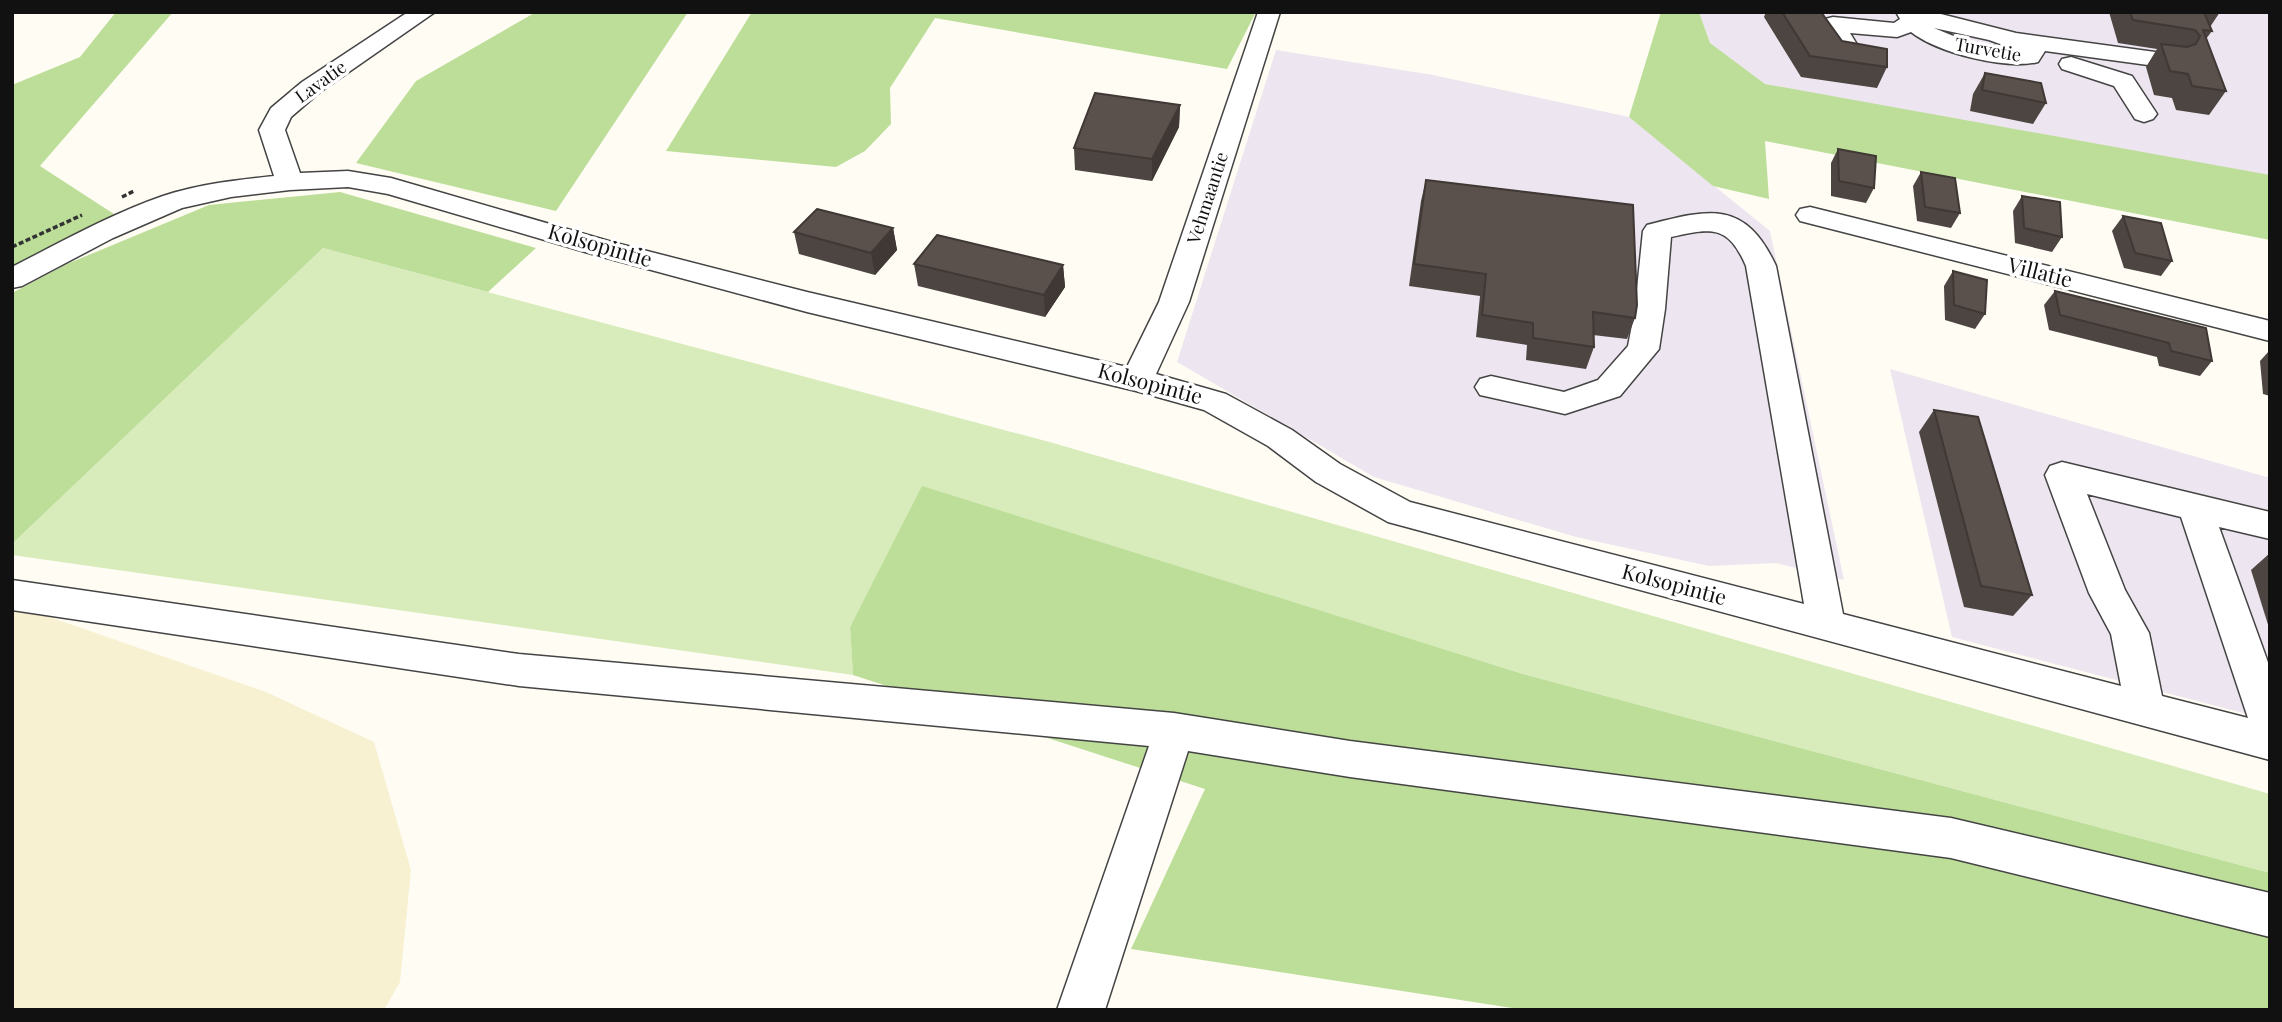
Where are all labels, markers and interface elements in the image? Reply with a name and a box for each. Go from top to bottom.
street label: Turvetie [1953,31,2023,67]
street label: Lavatie [290,54,351,108]
street label: Vehmaantie [1181,149,1233,248]
street label: Kolsopintie [545,216,656,272]
street label: Villatie [2004,249,2076,293]
street label: Kolsopintie [1095,355,1206,409]
street label: Kolsopintie [1619,556,1730,610]

